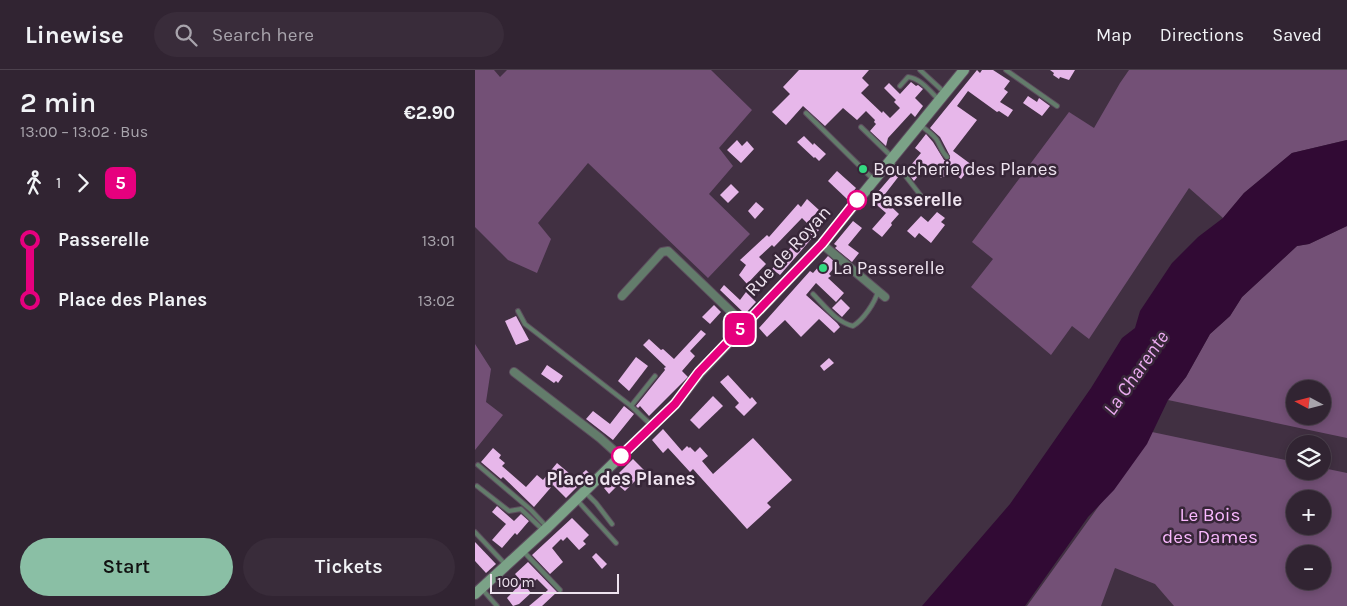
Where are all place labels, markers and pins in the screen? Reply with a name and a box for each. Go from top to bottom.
place label: Boucherie des Planes [873,158,1058,180]
marker: Boucherie des Planes [857,163,869,175]
place label: Passerelle [871,189,962,211]
marker: Passerelle [847,190,867,210]
place label: La Passerelle [833,257,945,279]
marker: La Passerelle [817,262,829,274]
marker: Place des Planes [611,446,631,466]
place label: Place des Planes [546,468,696,490]

